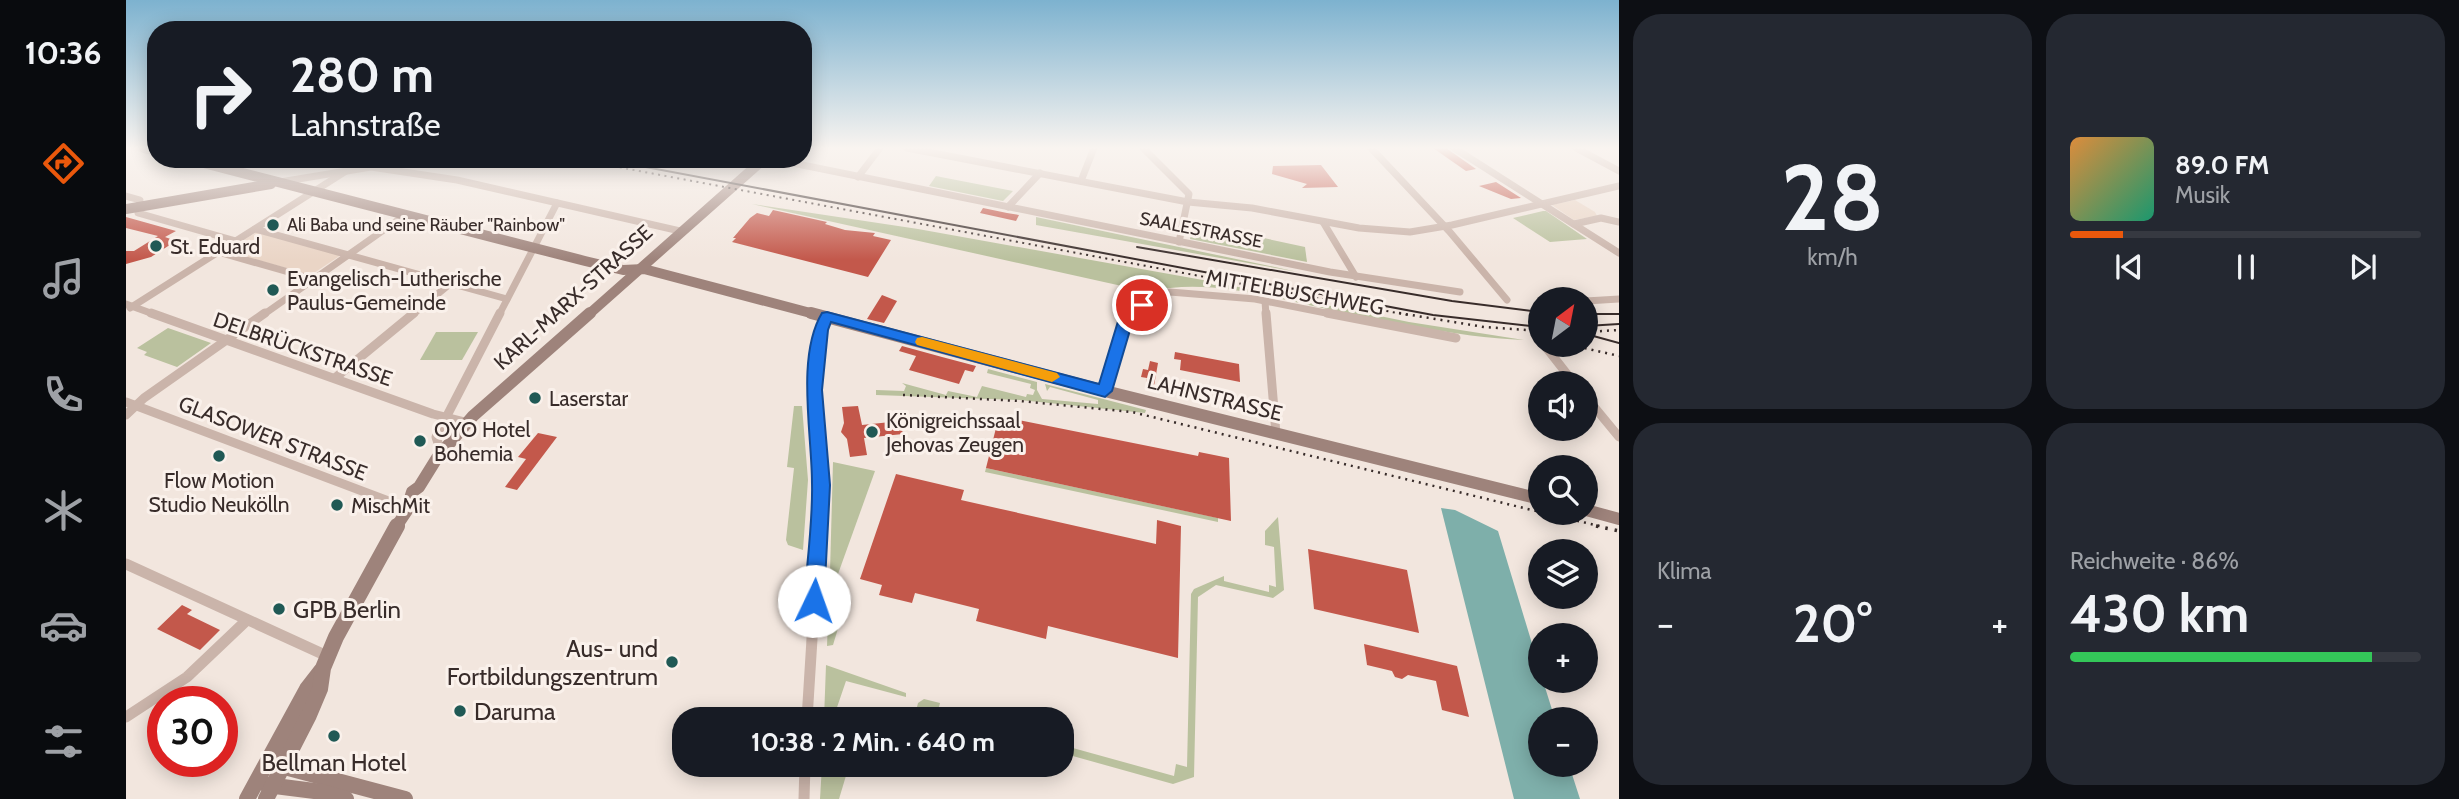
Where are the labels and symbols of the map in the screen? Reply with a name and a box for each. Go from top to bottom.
street label: SAALESTRASSE [1138,207,1264,253]
place label: Ali Baba und seine Räuber "Rainbow" [287,214,565,236]
marker: Ali Baba und seine Räuber "Rainbow" [265,217,281,233]
street label: KARL-MARX-STRASSE [489,219,657,375]
place label: St. Eduard [170,234,260,259]
marker: St. Eduard [148,238,164,254]
street label: MITTELBUSCHWEG [1204,264,1386,320]
place label: Evangelisch-Lutherische Paulus-Gemeinde [287,266,502,315]
pin [1112,275,1172,335]
marker: Evangelisch-Lutherische Paulus-Gemeinde [265,282,281,298]
north arrow [1528,287,1598,357]
street label: DELBRÜCKSTRASSE [210,307,396,391]
street label: LAHNSTRASSE [1145,368,1285,426]
place label: Laserstar [549,386,629,411]
marker: Laserstar [527,390,543,406]
street label: GLASOWER STRASSE [175,391,371,485]
place label: Königreichssaal Jehovas Zeugen [885,408,1024,457]
place label: OYO Hotel Bohemia [434,417,531,466]
marker: Königreichssaal Jehovas Zeugen [864,424,880,440]
marker: OYO Hotel Bohemia [412,433,428,449]
marker: Flow Motion Studio Neukölln [211,448,227,464]
place label: Flow Motion Studio Neukölln [149,468,289,517]
place label: MischMit [351,493,430,518]
marker: MischMit [329,497,345,513]
position arrow [777,564,851,638]
place label: GPB Berlin [293,595,401,624]
marker: GPB Berlin [271,601,287,617]
place label: Aus- und Fortbildungszentrum [447,634,658,691]
marker: Aus- und Fortbildungszentrum [664,654,680,670]
speed limit sign: 30 [147,686,238,777]
place label: Daruma [474,697,556,726]
marker: Daruma [452,703,468,719]
marker: Bellman Hotel [326,728,342,744]
place label: Bellman Hotel [262,748,407,777]

